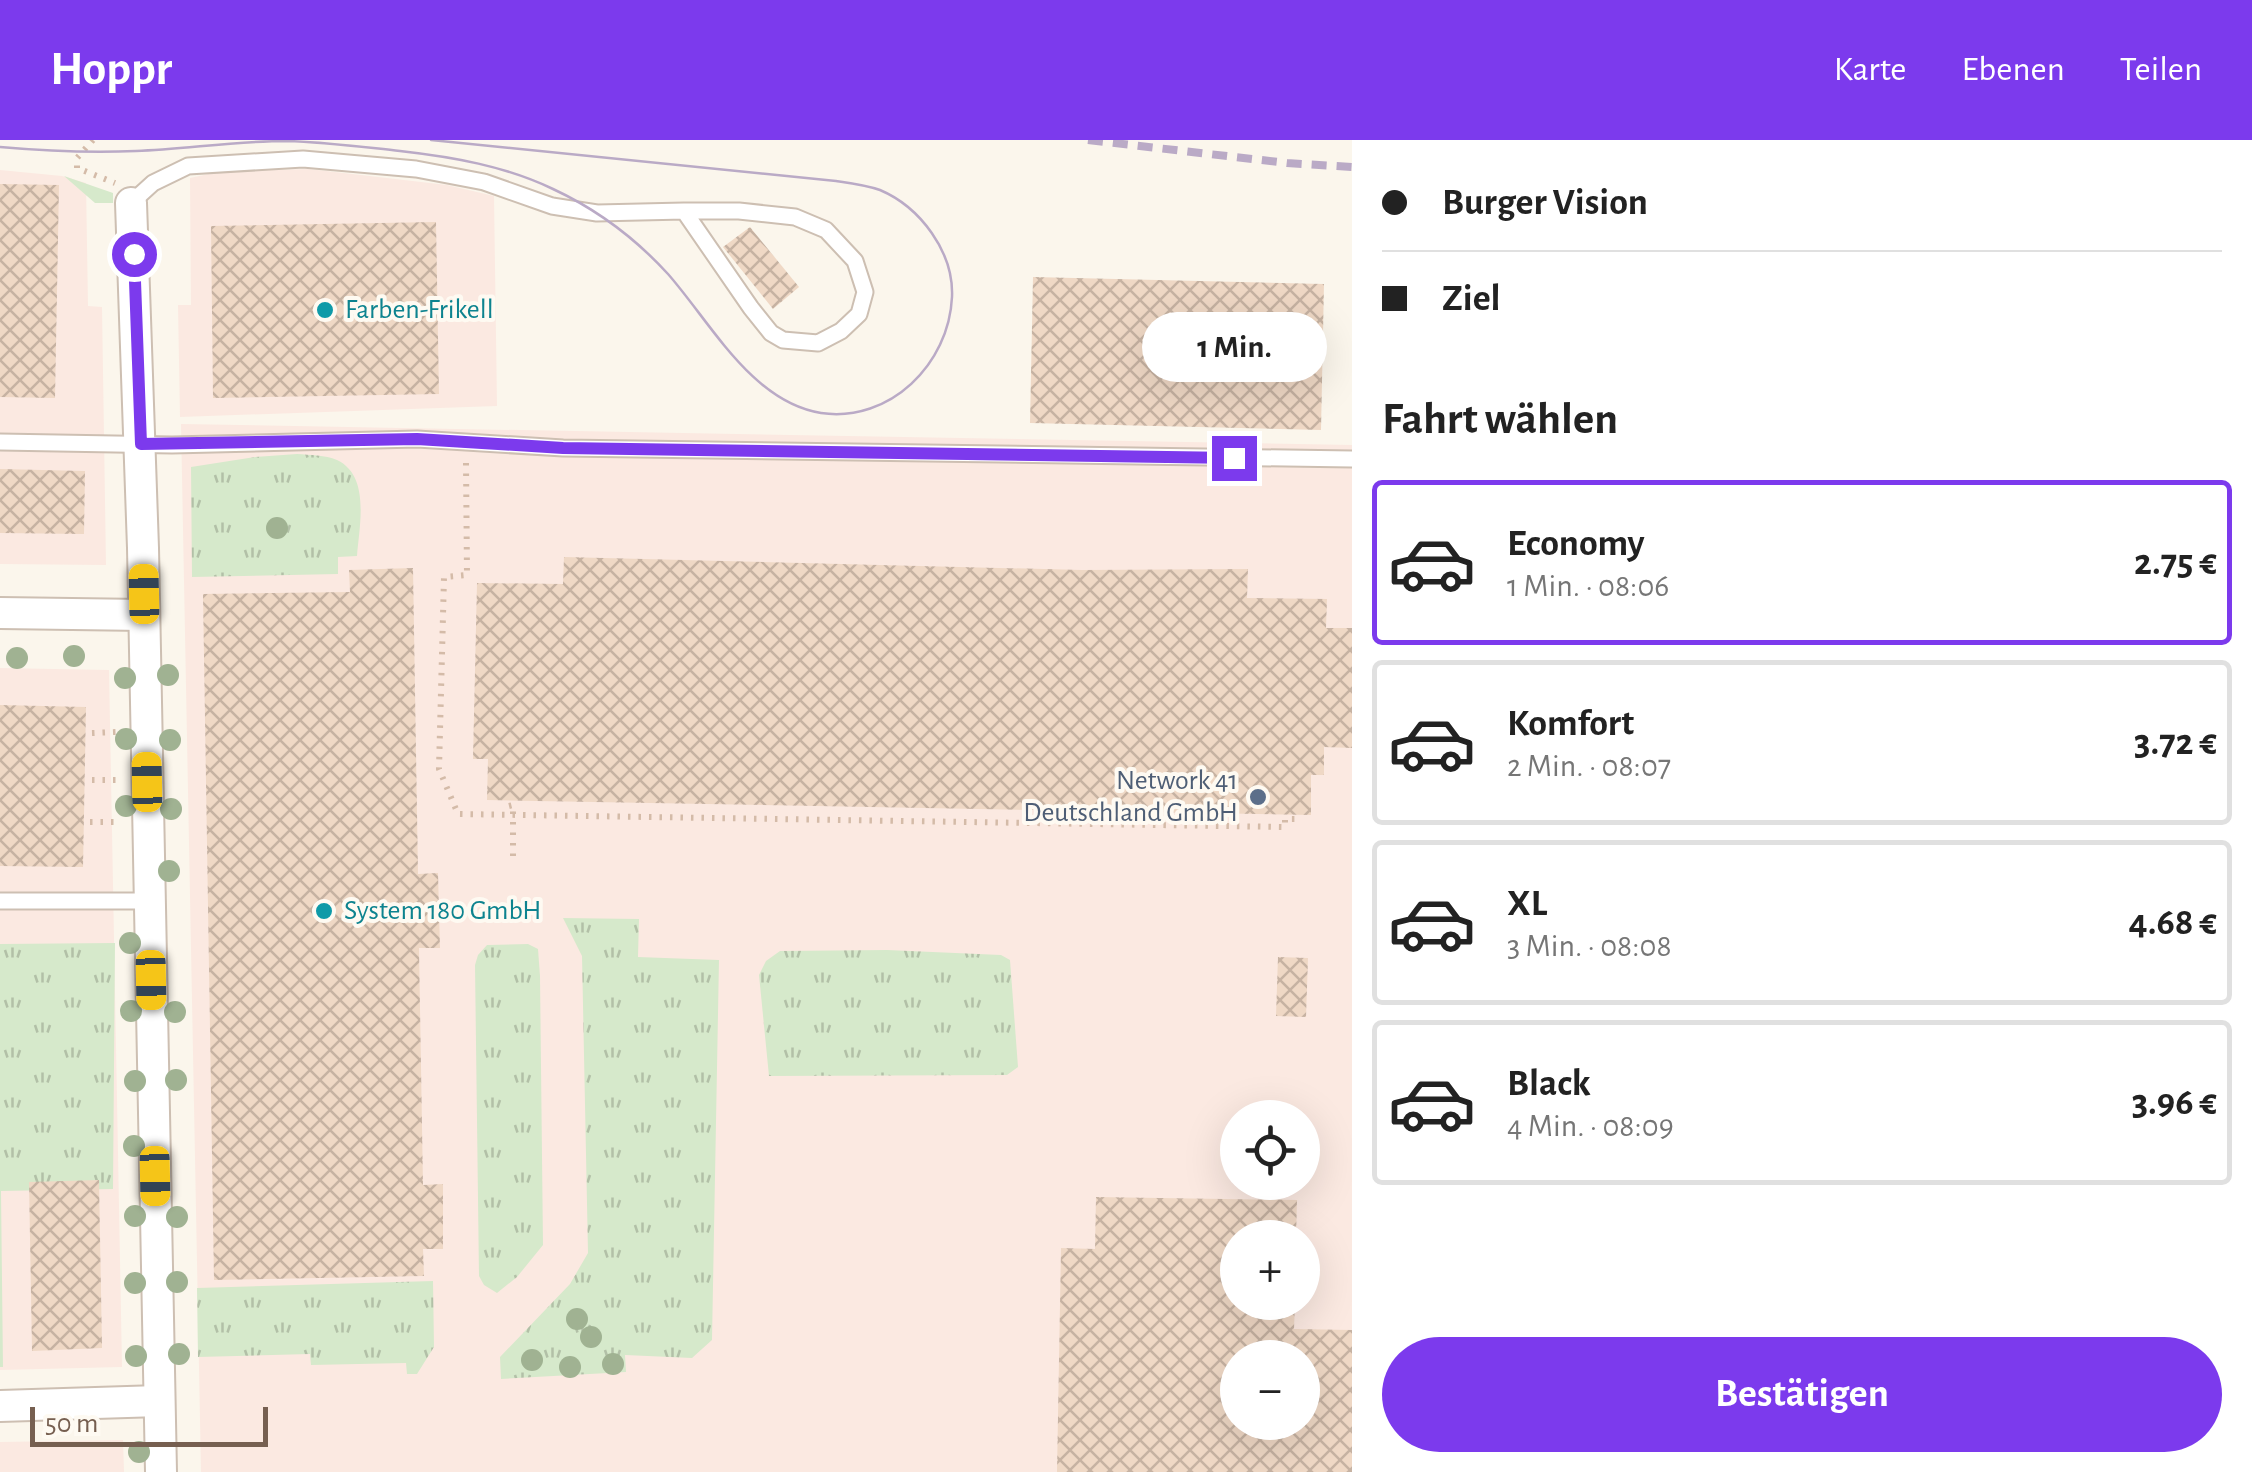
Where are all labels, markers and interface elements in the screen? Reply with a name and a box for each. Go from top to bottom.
text: Hoppr [50,46,172,94]
text: Karte [1834,52,1906,87]
text: Ebenen [1961,52,2065,87]
text: Teilen [2120,52,2202,87]
text: Burger Vision [1442,184,1648,222]
route start [112,232,157,277]
text: Ziel [1442,280,1500,318]
place label: Farben-Frikell [345,296,494,324]
marker: Farben-Frikell [314,299,336,321]
callout: 1 Min. [1142,313,1326,383]
text: 1 Min. [1197,331,1272,363]
text: Fahrt wählen [1382,397,1618,442]
route end [1212,436,1257,481]
icon: car [1387,518,1477,608]
text: Economy [1507,525,1645,563]
text: 2.75 € [2134,544,2217,582]
car [128,564,160,624]
text: 1 Min. · 08:06 [1507,570,1669,602]
icon: car [1387,698,1477,788]
text: Komfort [1507,705,1634,743]
text: 3.72 € [2134,724,2217,762]
text: 2 Min. · 08:07 [1507,750,1671,782]
car [131,752,163,812]
place label: Network 41 Deutschland GmbH [1023,767,1238,827]
marker: Network 41 Deutschland GmbH [1247,786,1269,808]
icon: car [1387,878,1477,968]
text: XL [1507,885,1547,923]
place label: System 180 GmbH [344,897,541,925]
marker: System 180 GmbH [313,900,335,922]
text: 4.68 € [2129,904,2217,942]
text: 3 Min. · 08:08 [1507,930,1672,962]
car [135,950,167,1010]
icon: car [1387,1058,1477,1148]
text: Black [1507,1065,1591,1103]
text: 3.96 € [2132,1084,2217,1122]
map controls [1220,1100,1320,1440]
button: locate [1220,1100,1320,1200]
text: 4 Min. · 08:09 [1507,1110,1674,1142]
car [139,1146,171,1206]
button: + [1220,1220,1320,1320]
button: Bestätigen [1382,1337,2222,1452]
button: − [1220,1340,1320,1440]
scale bar [30,1402,268,1446]
text: 50 m [45,1410,99,1438]

